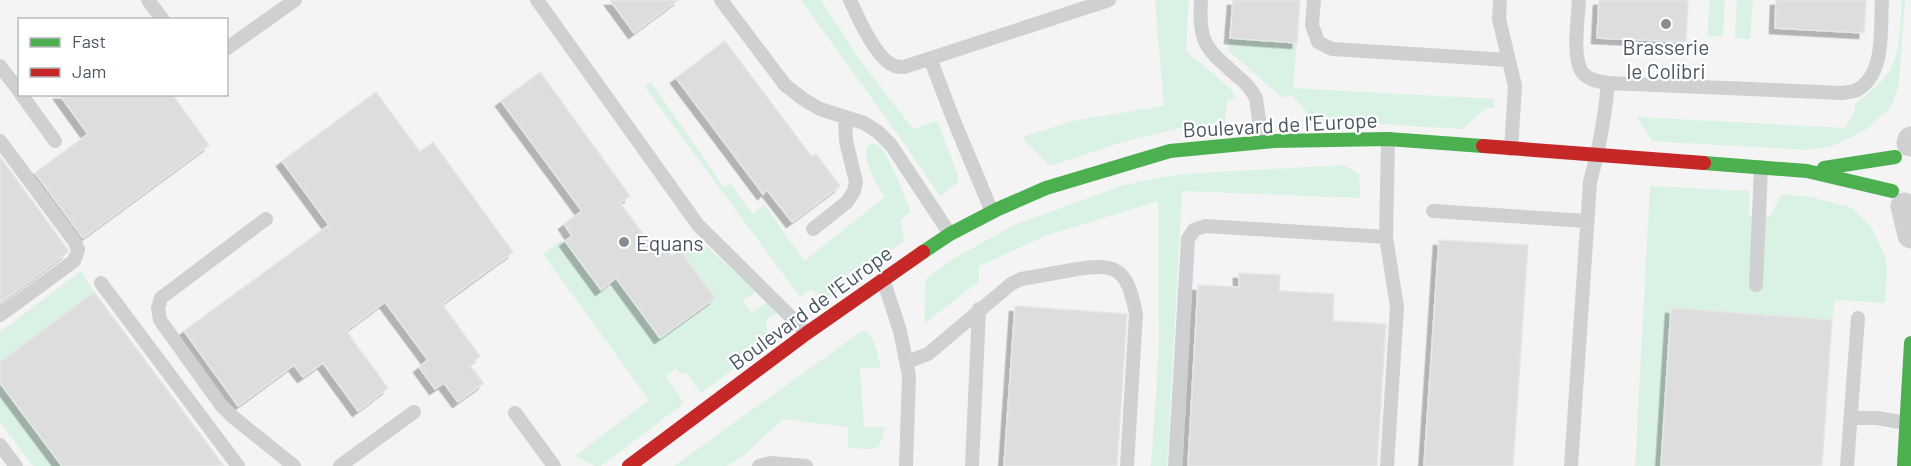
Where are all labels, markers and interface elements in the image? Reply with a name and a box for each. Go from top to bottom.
marker: Brasserie le Colibri [1659,17,1673,31]
legend [18,18,228,96]
text: Fast [72,30,106,52]
place label: Brasserie le Colibri [1623,34,1709,83]
text: Jam [72,60,106,82]
street label: Boulevard de l'Europe [1182,106,1378,142]
place label: Equans [636,230,704,255]
marker: Equans [617,235,631,249]
street label: Boulevard de l'Europe [724,239,896,375]

